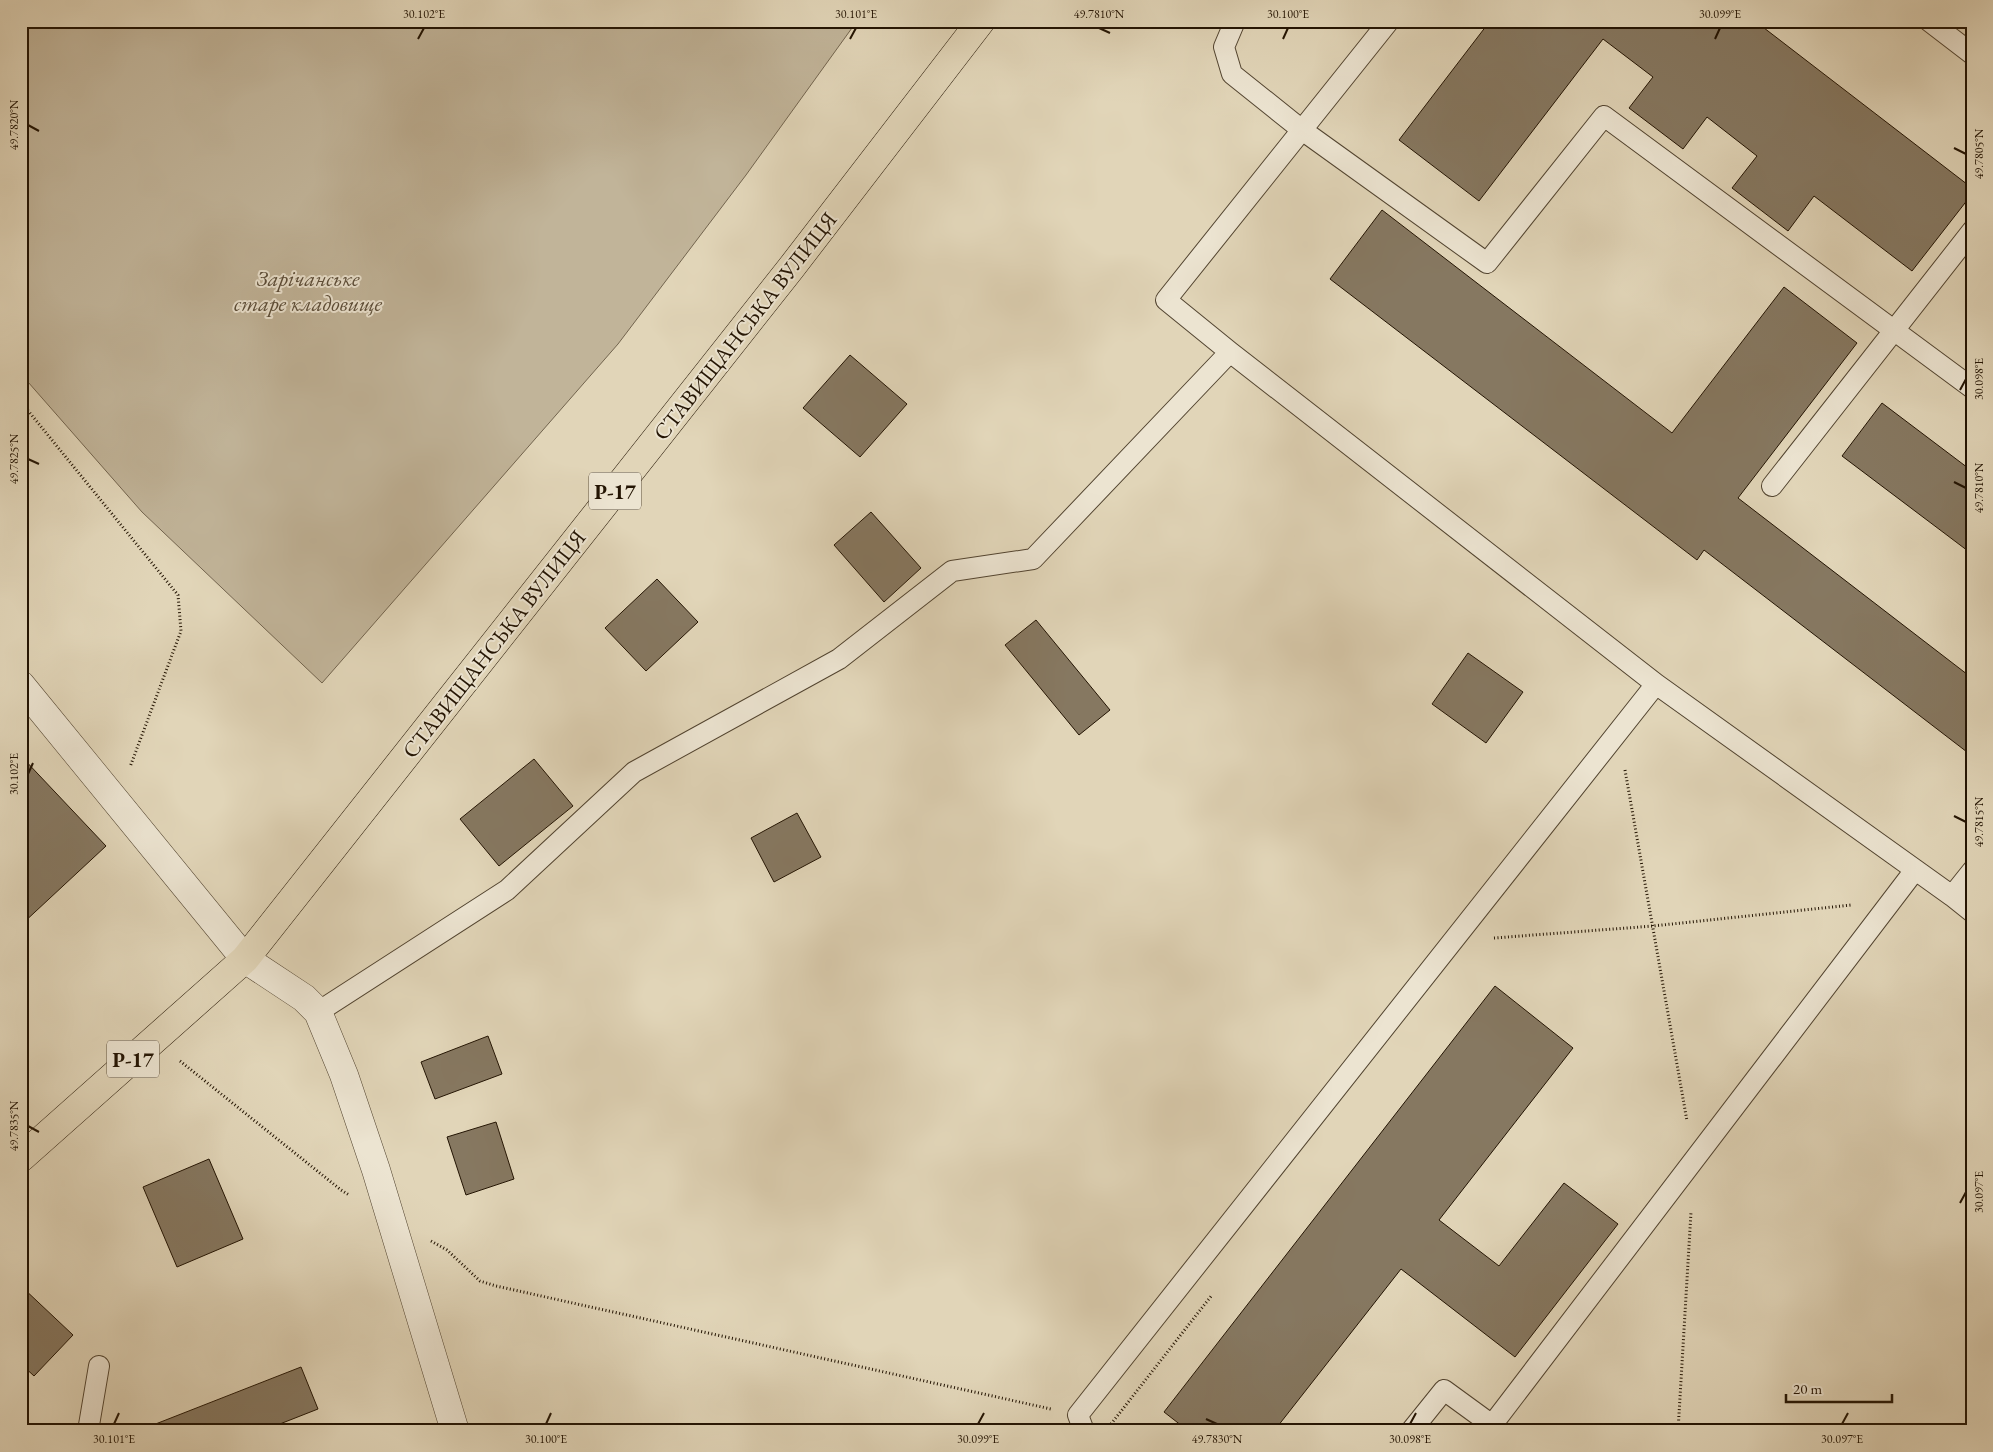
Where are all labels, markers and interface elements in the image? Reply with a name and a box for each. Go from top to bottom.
text: 30.102°E [403,6,445,22]
text: 30.101°E [835,6,877,22]
text: 49.7810°N [1074,6,1125,22]
text: 30.100°E [1267,6,1309,22]
text: 30.099°E [1699,6,1741,22]
text: 49.7820°N [6,99,22,150]
text: 49.7805°N [1971,128,1987,179]
street label: СТАВИЩАНСЬКА ВУЛИЦЯ [647,206,843,446]
park label: Зарічанське старе кладовище [234,264,382,318]
text: 30.098°E [1971,358,1987,400]
text: 49.7825°N [6,433,22,484]
text: 49.7810°N [1971,462,1987,513]
road number: Р-17 [589,472,641,510]
street label: СТАВИЩАНСЬКА ВУЛИЦЯ [396,524,592,764]
text: 30.102°E [6,753,22,795]
text: 49.7815°N [1971,796,1987,847]
road number: Р-17 [107,1040,159,1078]
text: 49.7835°N [6,1100,22,1151]
text: 30.097°E [1971,1171,1987,1213]
scale bar [1786,1372,1892,1404]
text: 20 m [1793,1379,1822,1398]
text: 30.101°E [93,1431,135,1447]
text: 30.100°E [525,1431,567,1447]
text: 30.099°E [957,1431,999,1447]
text: 49.7830°N [1192,1431,1243,1447]
text: 30.098°E [1389,1431,1431,1447]
text: 30.097°E [1821,1431,1863,1447]

